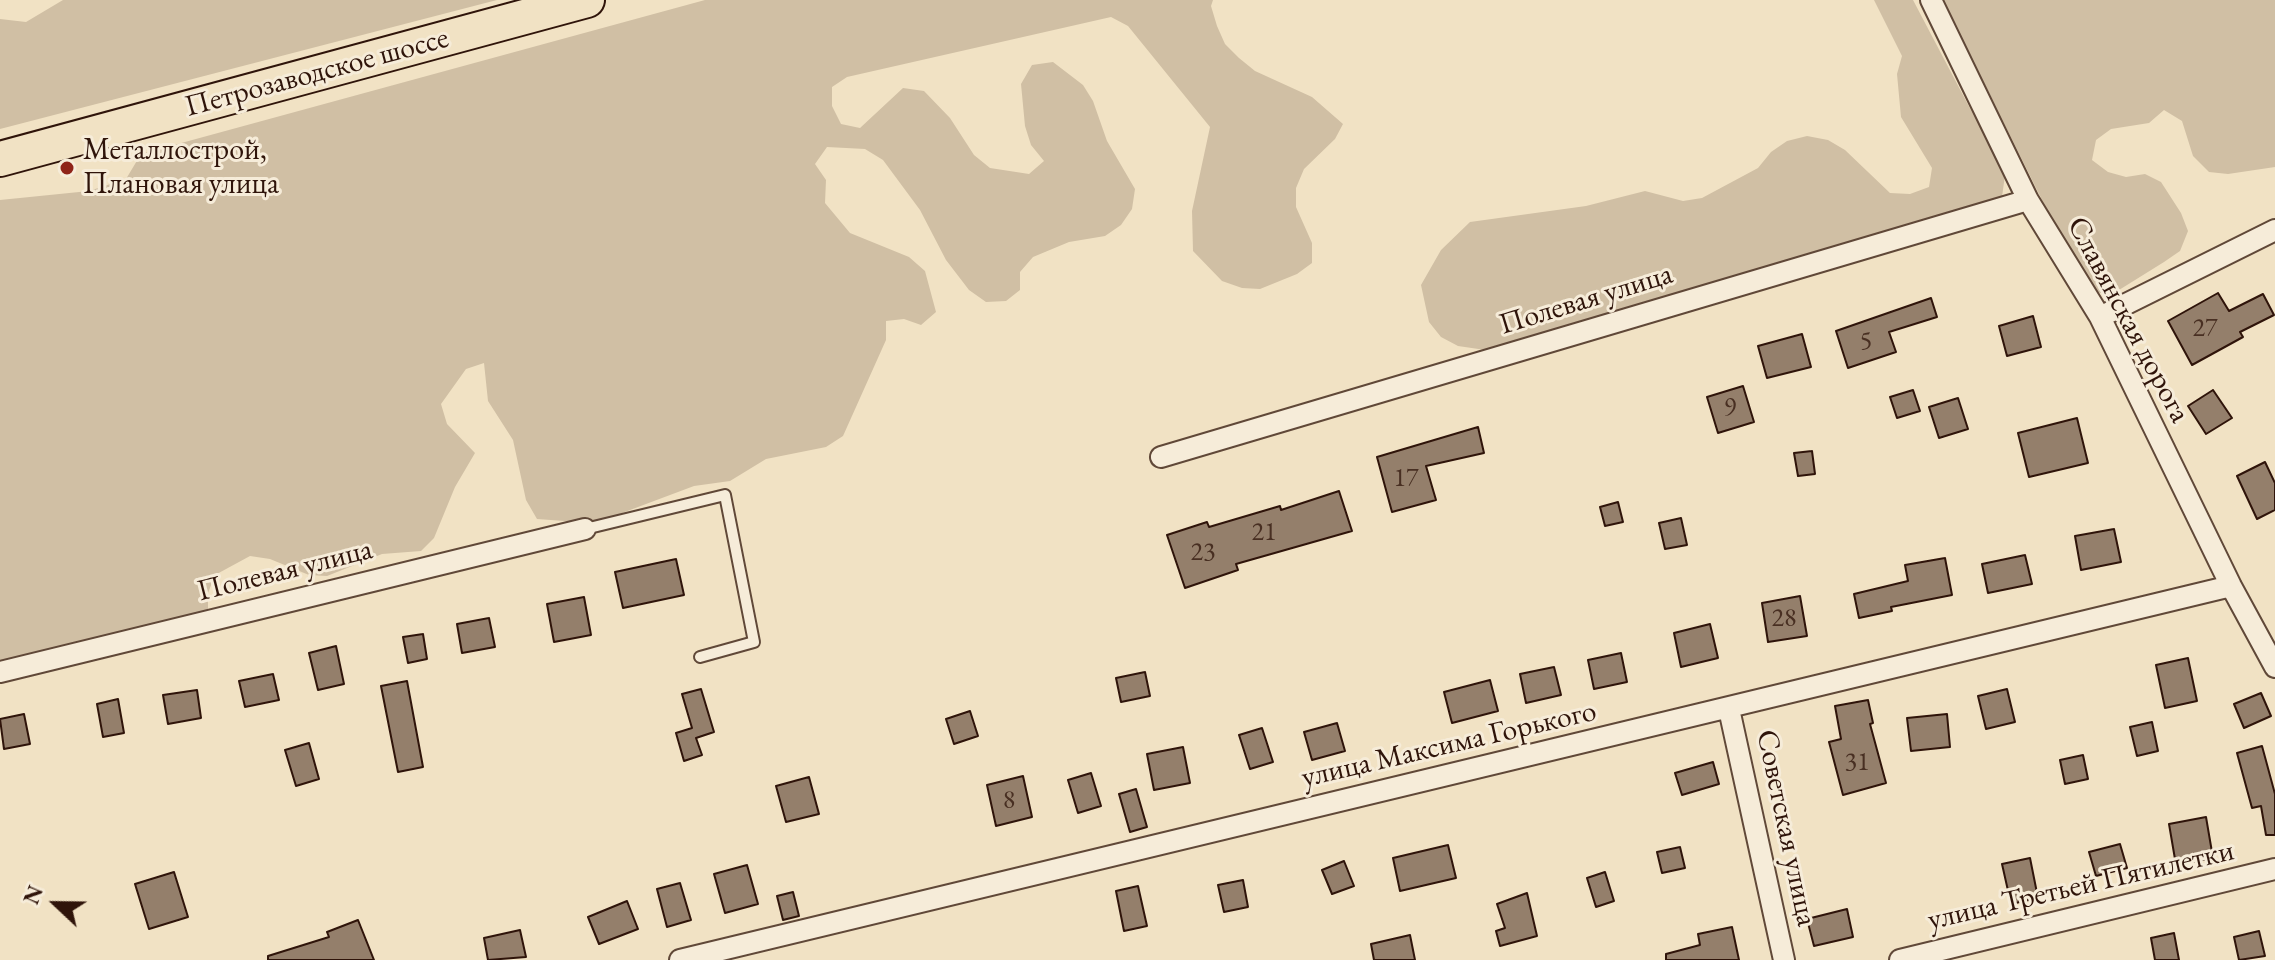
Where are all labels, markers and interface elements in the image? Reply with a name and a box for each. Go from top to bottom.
street label: Петрозаводское шоссе [181,21,453,125]
place label: Металлострой, Плановая улица [83,133,279,204]
marker: Металлострой, Плановая улица [58,159,76,177]
street label: Славянская дорога [2059,211,2197,429]
street label: Полевая улица [1495,257,1677,343]
house number: 27 [2193,313,2217,345]
house number: 5 [1860,326,1872,358]
house number: 9 [1724,393,1736,425]
house number: 17 [1394,463,1418,495]
house number: 21 [1252,517,1276,549]
street label: Полевая улица [194,532,376,610]
house number: 23 [1191,537,1215,569]
house number: 28 [1772,603,1796,635]
street label: улица Максима Горького [1298,694,1600,796]
street label: Советская улица [1748,726,1824,930]
house number: 31 [1845,747,1869,779]
house number: 8 [1003,785,1015,817]
street label: улица Третьей Пятилетки [1924,833,2238,939]
north arrow [16,864,96,944]
text: N [17,881,50,909]

